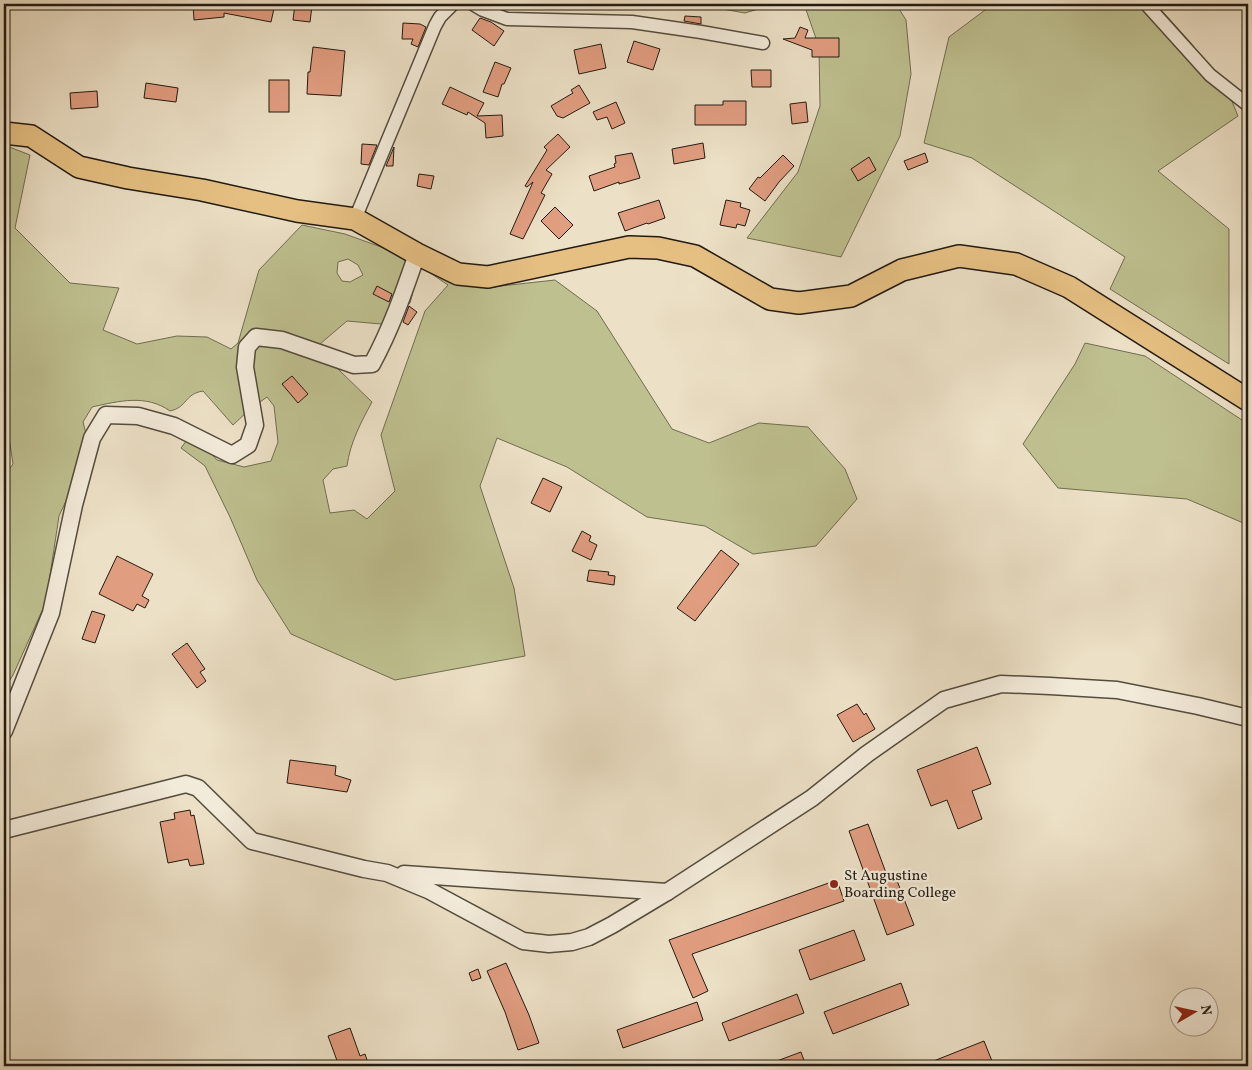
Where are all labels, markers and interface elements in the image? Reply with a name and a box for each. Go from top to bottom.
place label: St Augustine Boarding College [844,866,956,904]
marker: St Augustine Boarding College [828,878,840,890]
north arrow [1170,988,1220,1038]
text: N [1195,1004,1216,1017]

